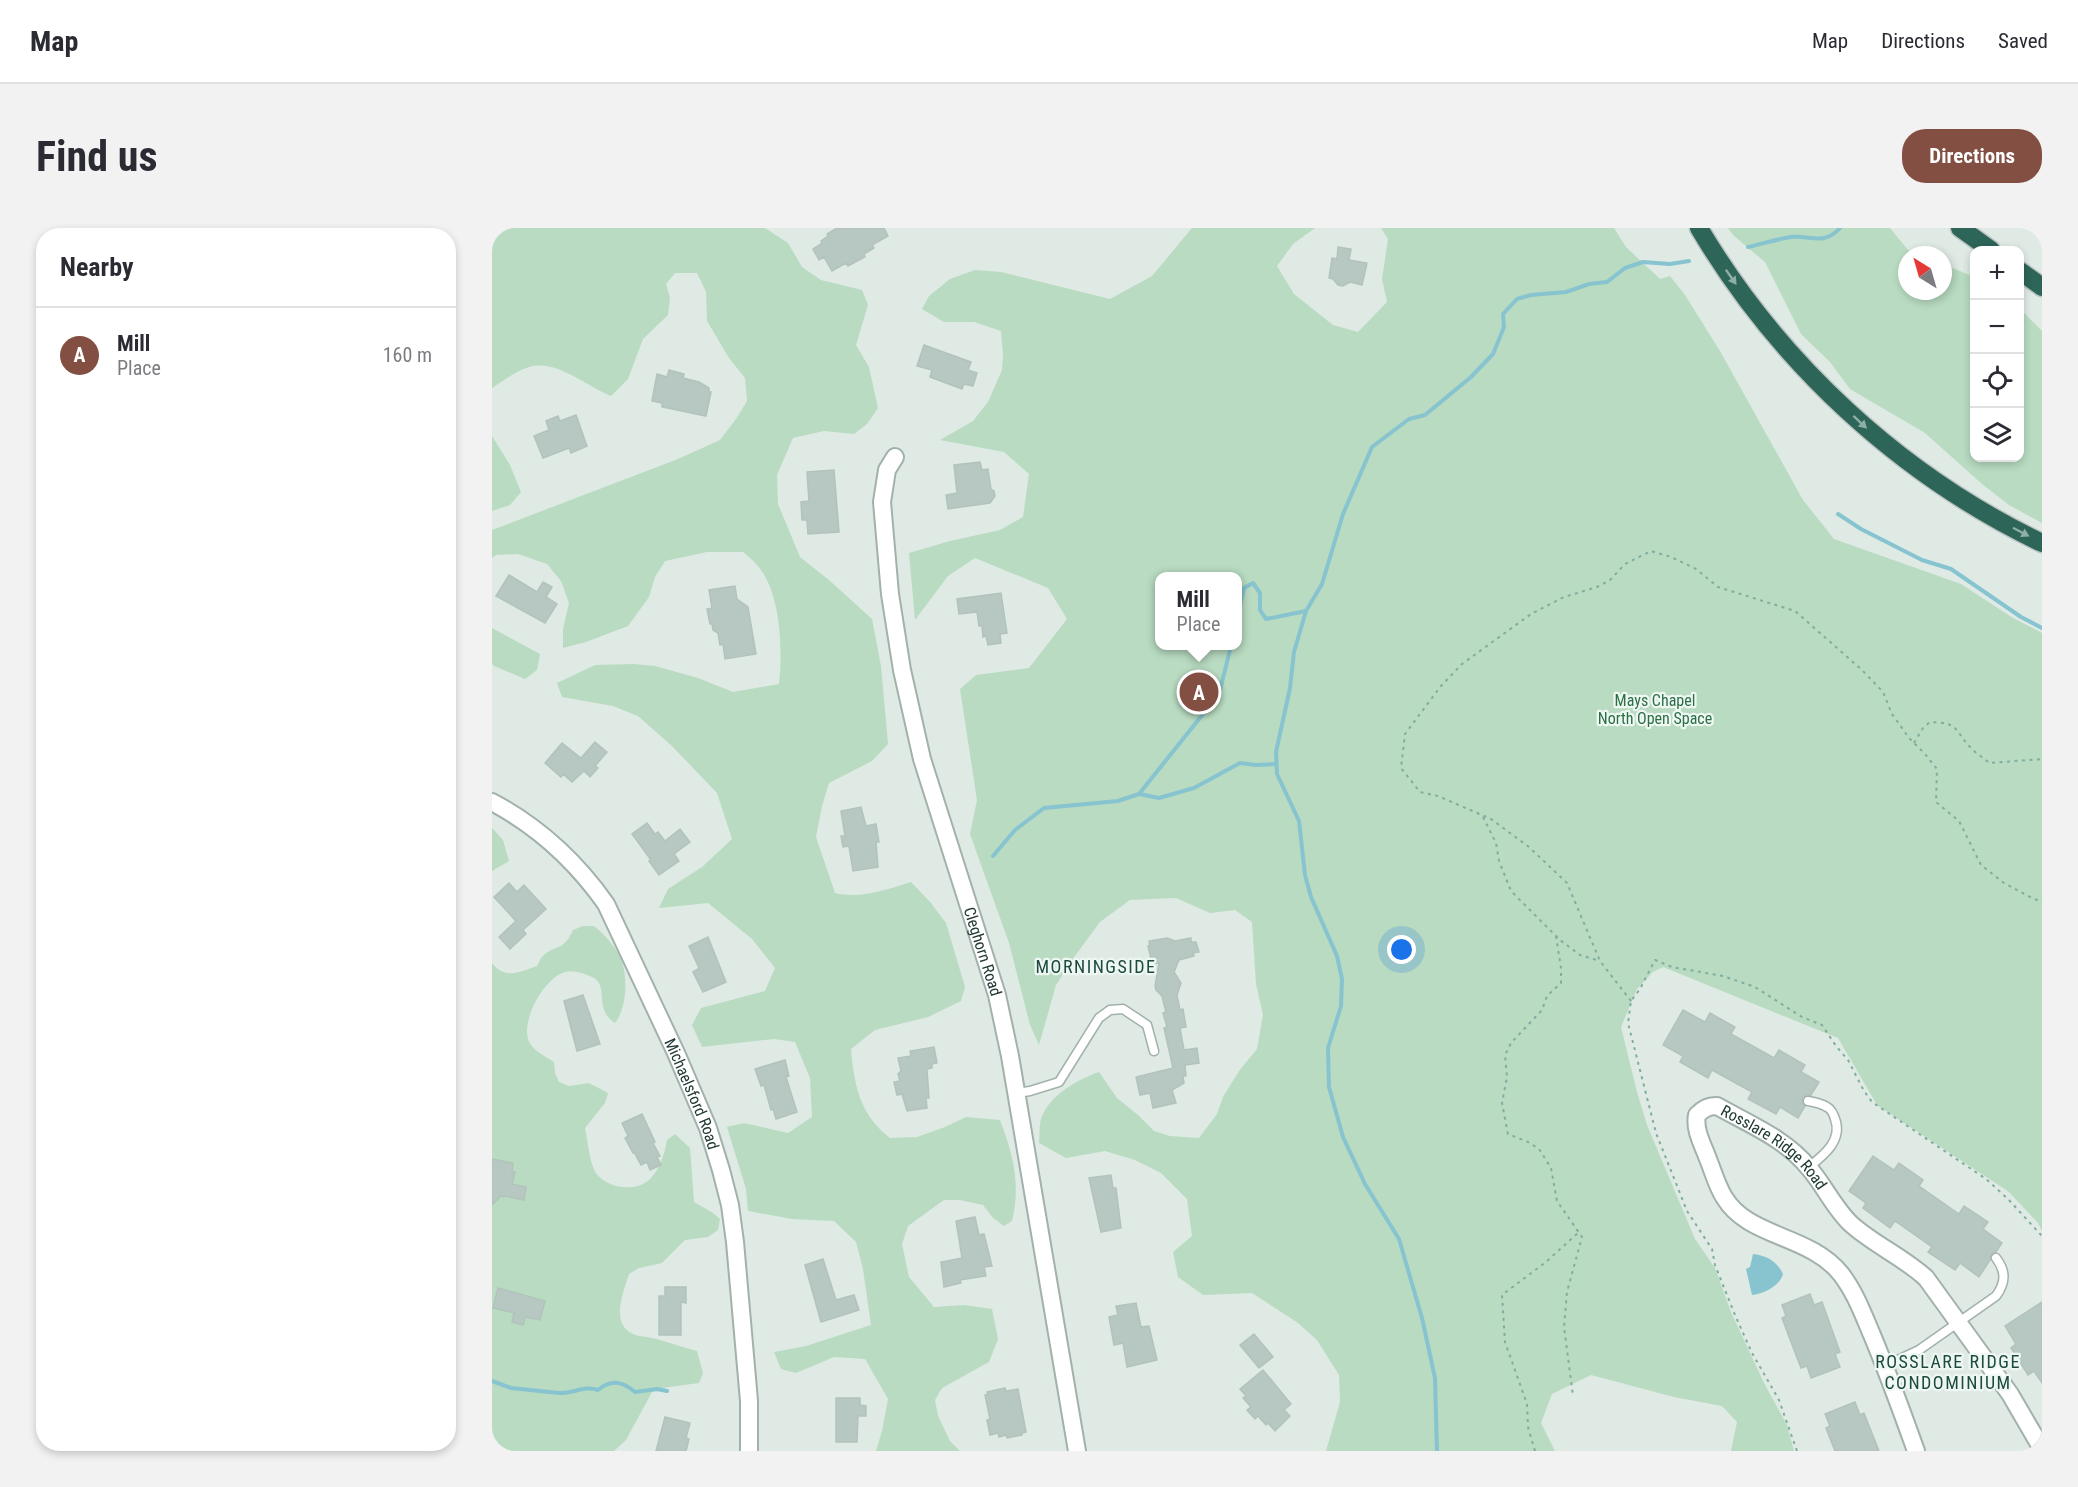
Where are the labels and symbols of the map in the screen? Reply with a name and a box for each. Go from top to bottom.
north arrow [1898,246,1952,300]
one-way arrow [1725,269,1736,285]
one-way arrow [1853,415,1868,429]
one-way arrow [2012,527,2029,537]
pin: A [1180,670,1218,714]
park label: Mays Chapel North Open Space [1598,691,1712,728]
street label: Cleghorn Road [960,904,1006,998]
your location [1387,935,1416,964]
district label: MORNINGSIDE [1036,956,1156,977]
street label: Michaelsford Road [661,1035,723,1152]
street label: Rosslare Ridge Road [1718,1101,1831,1193]
district label: ROSSLARE RIDGE CONDOMINIUM [1875,1351,2021,1393]

